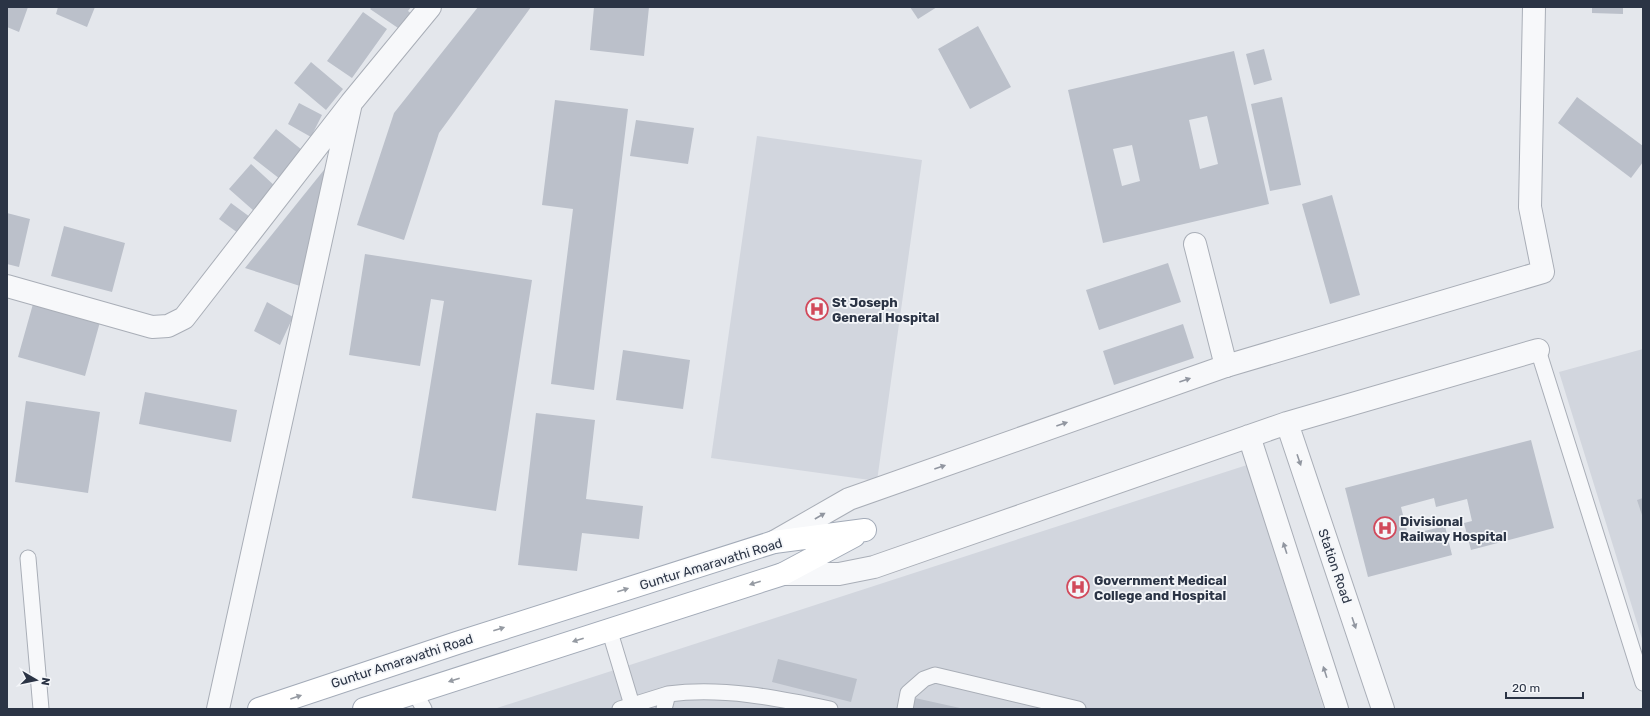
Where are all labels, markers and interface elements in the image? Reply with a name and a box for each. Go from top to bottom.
place label: St Joseph General Hospital [832,295,939,325]
hospital icon: St Joseph General Hospital [804,296,830,322]
one-way arrow [1179,377,1191,383]
one-way arrow [1057,420,1069,426]
one-way arrow [1297,454,1303,466]
one-way arrow [934,464,946,470]
one-way arrow [814,512,826,519]
place label: Divisional Railway Hospital [1400,514,1507,544]
hospital icon: Divisional Railway Hospital [1372,515,1398,541]
street label: Station Road [1315,527,1355,605]
street label: Guntur Amaravathi Road [638,535,784,593]
one-way arrow [1282,542,1288,554]
place label: Government Medical College and Hospital [1094,573,1227,603]
hospital icon: Government Medical College and Hospital [1065,574,1091,600]
one-way arrow [749,580,761,586]
one-way arrow [617,587,629,593]
one-way arrow [1351,617,1357,629]
one-way arrow [493,626,505,632]
street label: Guntur Amaravathi Road [329,631,475,691]
one-way arrow [571,637,583,643]
north arrow [16,660,56,700]
one-way arrow [1322,666,1328,678]
scale bar [1506,674,1583,700]
text: N [38,677,52,686]
one-way arrow [448,678,460,684]
text: 20 m [1512,681,1540,695]
one-way arrow [290,693,302,699]

